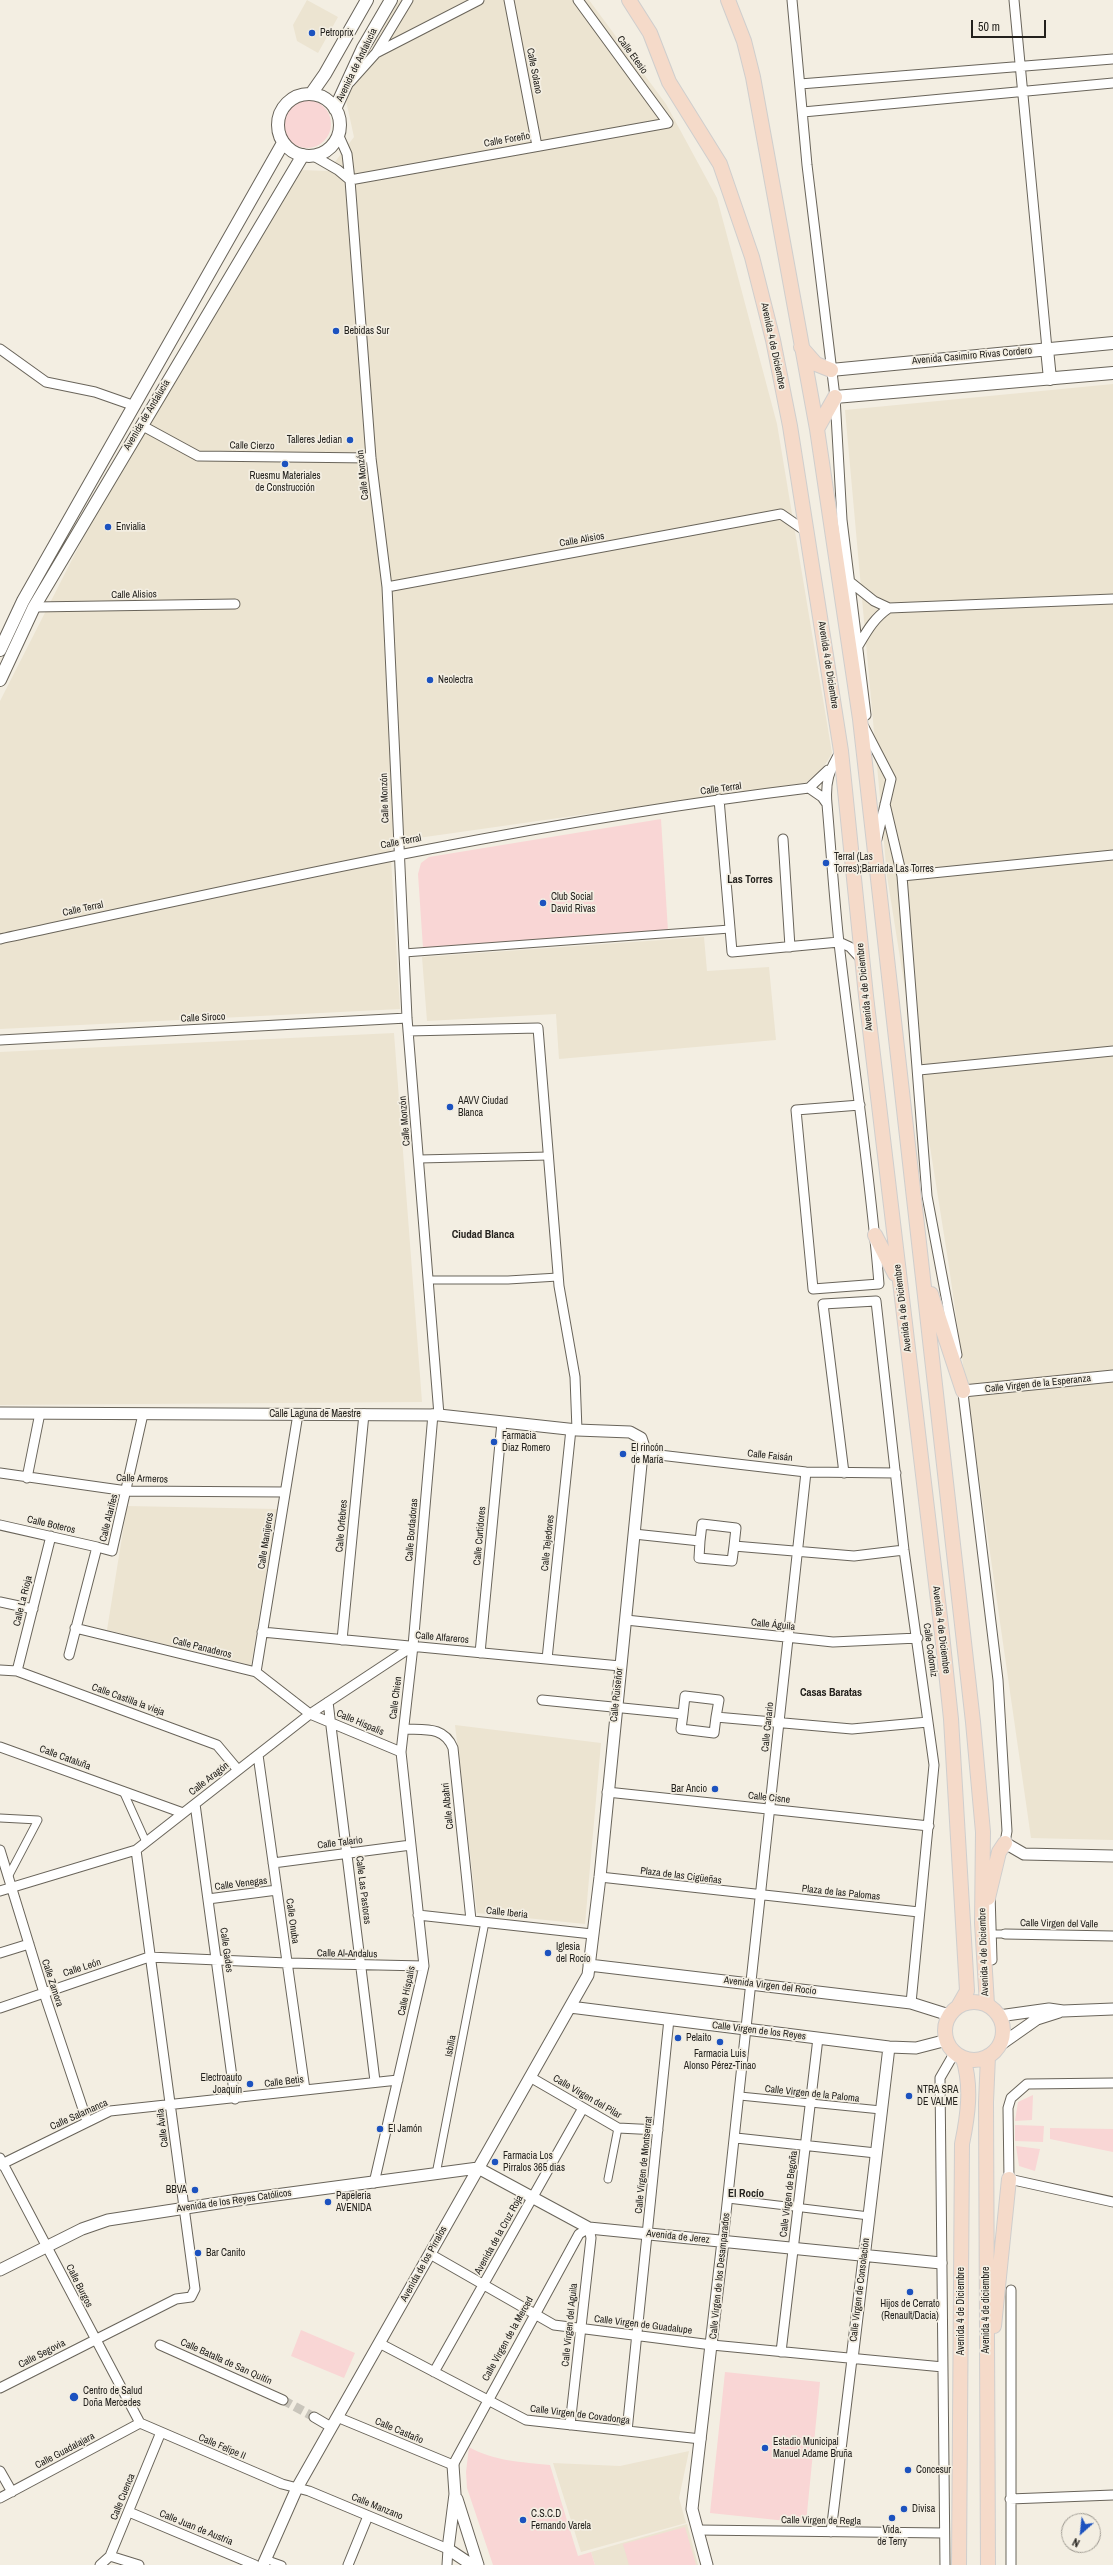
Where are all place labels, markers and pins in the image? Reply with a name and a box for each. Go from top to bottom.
place label: Petroprix [320,27,353,39]
marker: Petroprix [307,28,317,38]
place label: Bebidas Sur [344,325,389,337]
marker: Bebidas Sur [331,326,341,336]
place label: Talleres Jedian [287,434,342,446]
marker: Talleres Jedian [345,435,355,445]
marker: Ruesmu Materiales de Construcción [280,459,290,469]
place label: Ruesmu Materiales de Construcción [249,470,321,494]
place label: Envialia [116,521,146,533]
marker: Envialia [103,522,113,532]
place label: Neolectra [438,674,473,686]
marker: Neolectra [425,675,435,685]
place label: Terral (Las Torres);Barriada Las Torres [834,851,934,874]
marker: Terral (Las Torres);Barriada Las Torres [821,858,831,868]
place label: Club Social David Rivas [551,891,596,914]
marker: Club Social David Rivas [538,898,548,908]
place label: AAVV Ciudad Blanca [458,1095,508,1118]
marker: AAVV Ciudad Blanca [445,1102,455,1112]
place label: Farmacia Diaz Romero [502,1430,550,1454]
marker: Farmacia Diaz Romero [489,1437,499,1447]
place label: El rincón de María [631,1442,663,1466]
marker: El rincón de María [618,1449,628,1459]
place label: Bar Ancio [671,1783,707,1795]
marker: Bar Ancio [710,1784,720,1794]
place label: Iglesia del Rocío [556,1941,591,1964]
marker: Iglesia del Rocío [543,1948,553,1958]
place label: Pelaito [686,2032,712,2044]
marker: Pelaito [673,2033,683,2043]
marker: Farmacia Luis Alonso Pérez-Tinao [715,2037,725,2047]
place label: Farmacia Luis Alonso Pérez-Tinao [684,2048,756,2072]
place label: Electroauto Joaquín [201,2072,242,2096]
marker: Electroauto Joaquín [245,2079,255,2089]
place label: NTRA SRA DE VALME [917,2084,958,2108]
marker: NTRA SRA DE VALME [904,2091,914,2101]
place label: El Jamón [388,2123,422,2135]
marker: El Jamón [375,2124,385,2134]
place label: Farmacia Los Pirralos 365 dias [503,2150,565,2174]
marker: Farmacia Los Pirralos 365 dias [490,2157,500,2167]
place label: BBVA [166,2184,187,2196]
marker: BBVA [190,2185,200,2195]
place label: Papeleria AVENIDA [336,2190,371,2214]
marker: Papeleria AVENIDA [323,2197,333,2207]
place label: Bar Canito [206,2247,245,2259]
marker: Bar Canito [193,2248,203,2258]
marker: Hijos de Cerrato (Renault/Dacia) [905,2287,915,2297]
place label: Hijos de Cerrato (Renault/Dacia) [880,2298,940,2322]
place label: Centro de Salud Doña Mercedes [83,2385,142,2408]
marker: Centro de Salud Doña Mercedes [68,2391,80,2403]
place label: Estadio Municipal Manuel Adame Bruña [773,2436,852,2460]
marker: Estadio Municipal Manuel Adame Bruña [760,2443,770,2453]
place label: Concesur [916,2464,951,2476]
marker: Concesur [903,2465,913,2475]
place label: Divisa [912,2503,935,2515]
marker: Divisa [899,2504,909,2514]
place label: C.S.C.D Fernando Varela [531,2508,591,2532]
marker: Vida. de Terry [887,2513,897,2523]
marker: C.S.C.D Fernando Varela [518,2515,528,2525]
place label: Vida. de Terry [877,2524,907,2548]

